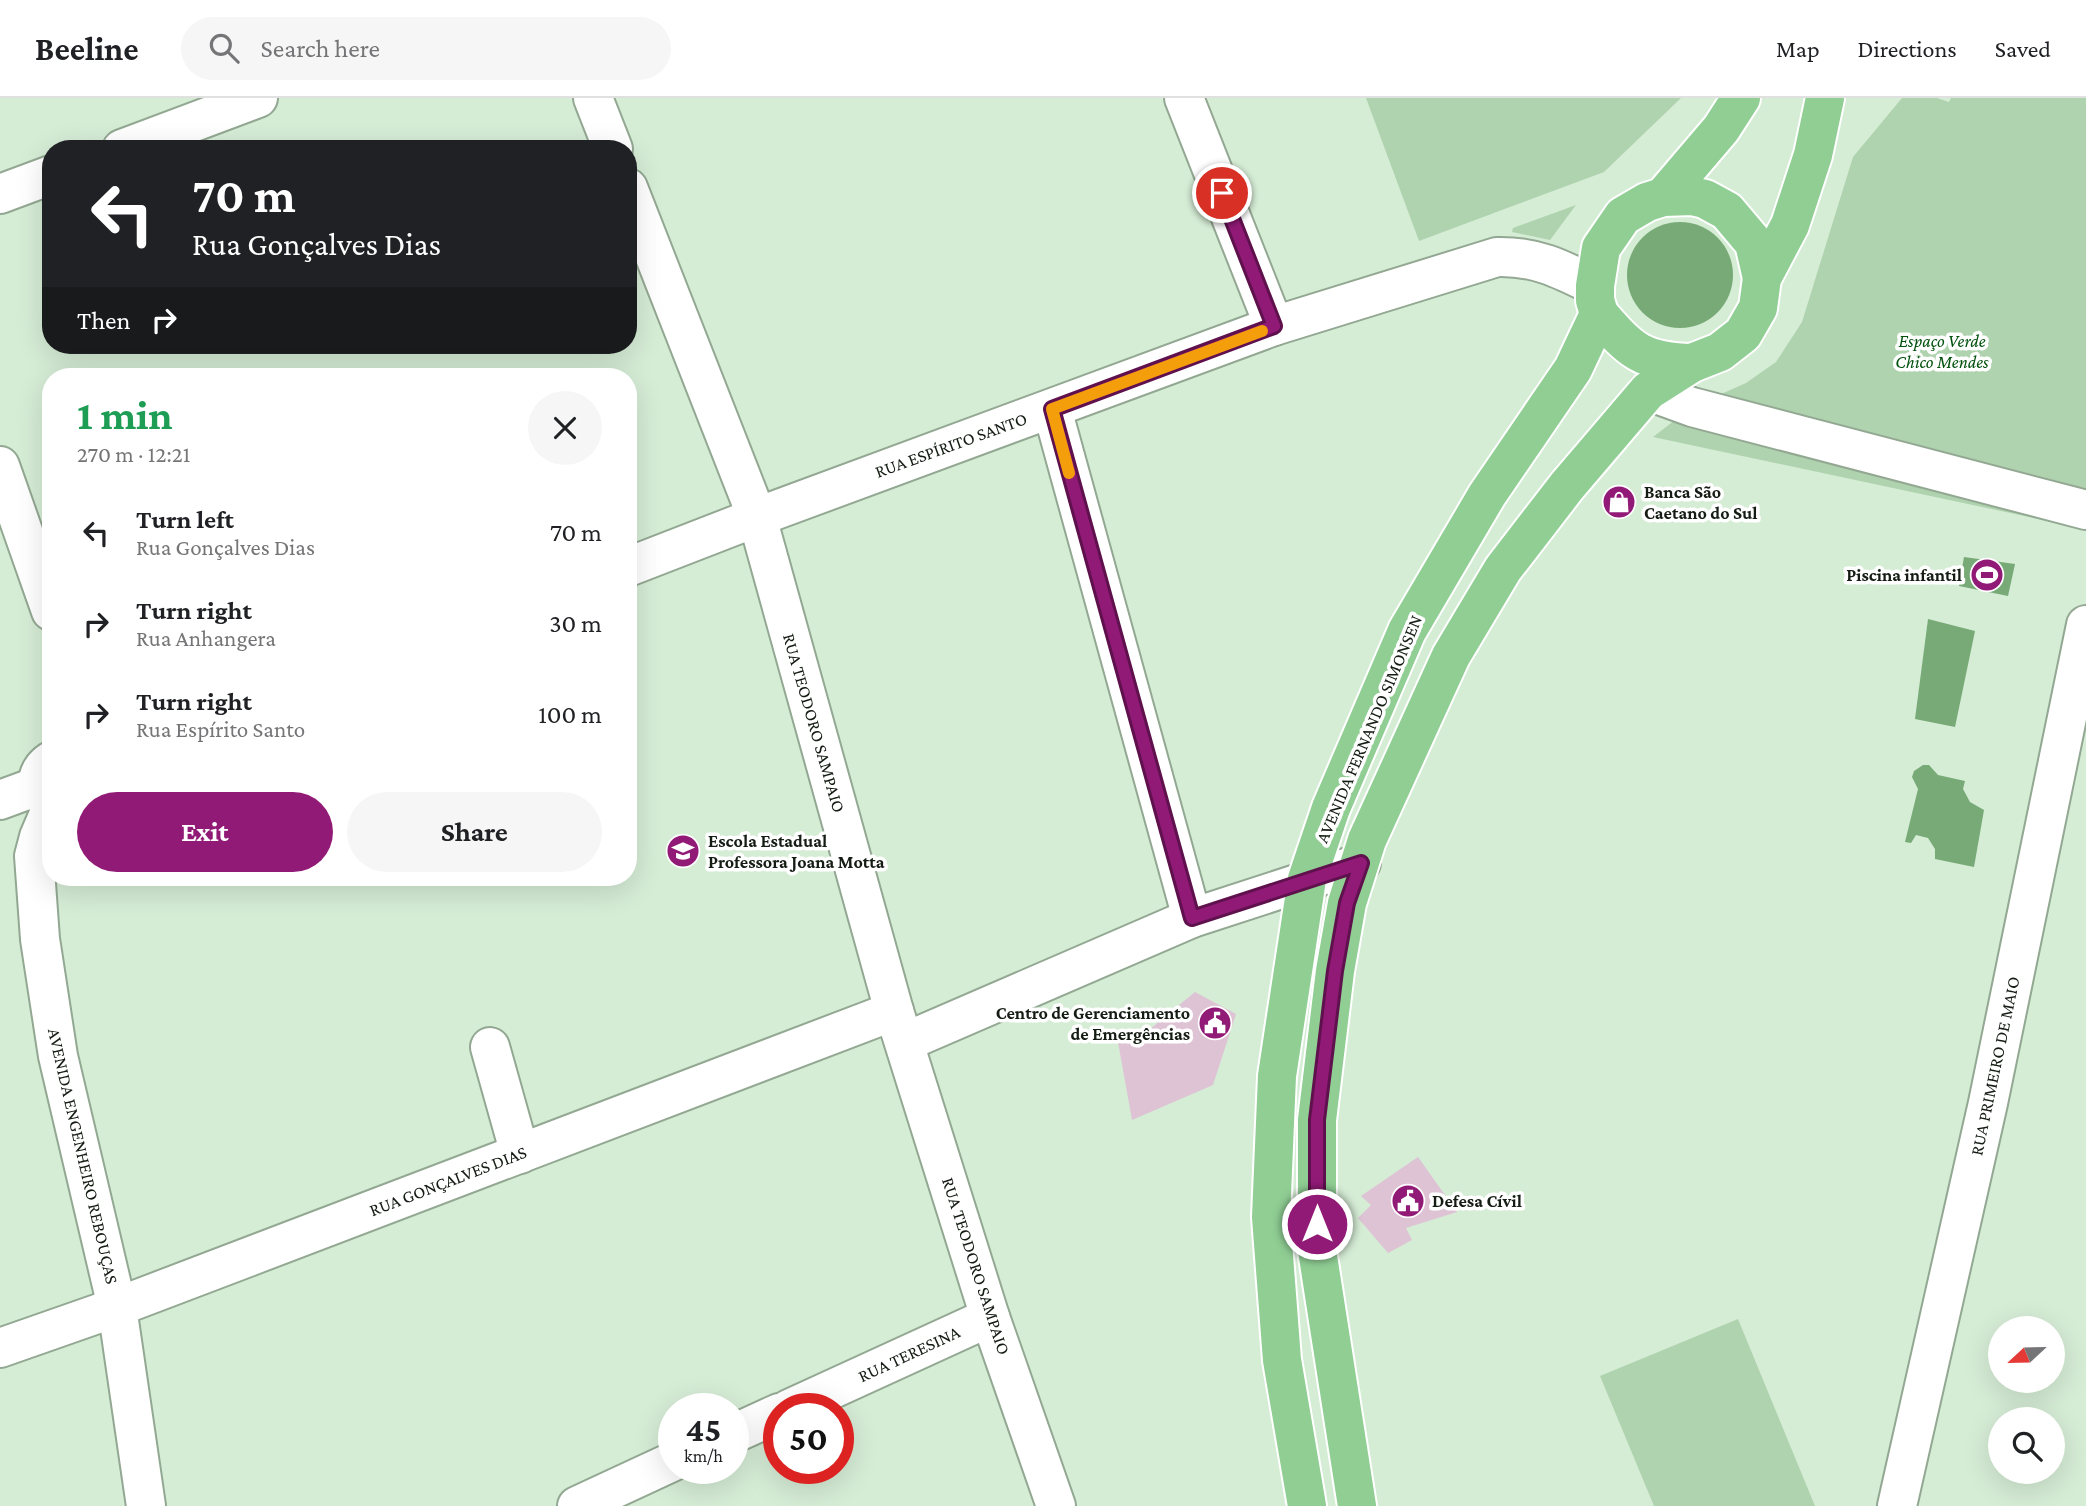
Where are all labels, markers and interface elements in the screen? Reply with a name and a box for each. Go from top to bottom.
search box [181,17,671,80]
icon: search [205,29,243,67]
text: Beeline [35,30,139,67]
text: Search here [261,34,380,63]
text: Map [1776,35,1820,62]
text: Directions [1858,35,1957,62]
text: Saved [1995,35,2051,62]
pin [1192,163,1252,223]
icon: left [77,168,168,259]
text: 70 m [192,168,296,223]
icon: arrive [1203,174,1241,212]
text: Rua Gonçalves Dias [192,226,441,262]
icon: right [145,301,183,339]
text: Then [77,306,131,335]
park label: Espaço Verde Chico Mendes [1895,331,1989,372]
text: 1 min [77,391,173,438]
button: close [528,391,602,465]
street label: RUA ESPÍRITO SANTO [872,408,1030,482]
text: 270 m · 12:21 [77,441,190,467]
place label: Banca São Caetano do Sul [1644,482,1757,523]
shop icon: Banca São Caetano do Sul [1600,483,1638,521]
text: Turn left [136,505,234,534]
icon: left [77,514,115,552]
text: 70 m [550,518,602,547]
text: Rua Gonçalves Dias [136,534,315,560]
sports icon: Piscina infantil [1968,556,2006,594]
place label: Piscina infantil [1846,565,1962,585]
text: Turn right [136,596,252,625]
icon: right [77,605,115,643]
text: 30 m [549,609,602,638]
street label: AVENIDA FERNANDO SIMONSEN [1312,612,1426,846]
text: Rua Anhangera [136,625,276,651]
street label: RUA TEODORO SAMPAIO [779,631,849,815]
text: Turn right [136,687,252,716]
icon: right [77,696,115,734]
text: 100 m [538,700,602,729]
text: Rua Espírito Santo [136,716,305,742]
button: Exit [77,792,333,872]
button: Share [347,792,602,872]
place label: Escola Estadual Professora Joana Motta [708,831,885,872]
school or university icon: Escola Estadual Professora Joana Motta [664,832,702,870]
street label: RUA PRIMEIRO DE MAIO [1966,975,2024,1157]
place label: Centro de Gerenciamento de Emergências [996,1003,1190,1044]
public building icon: Centro de Gerenciamento de Emergências [1196,1004,1234,1042]
street label: AVENIDA ENGENHEIRO REBOUÇAS [44,1026,122,1286]
street label: RUA GONÇALVES DIAS [367,1142,529,1220]
street label: RUA TEODORO SAMPAIO [938,1175,1014,1357]
public building icon: Defesa Cívil [1389,1182,1427,1220]
position arrow [1280,1187,1354,1261]
place label: Defesa Cívil [1432,1191,1522,1211]
north arrow [1988,1316,2065,1393]
map controls [1988,1316,2065,1484]
street label: RUA TERESINA [855,1321,964,1386]
speed limit sign: 50 [763,1393,854,1484]
button: search [1988,1407,2065,1484]
text: 45 [686,1410,721,1449]
text: km/h [684,1446,723,1466]

